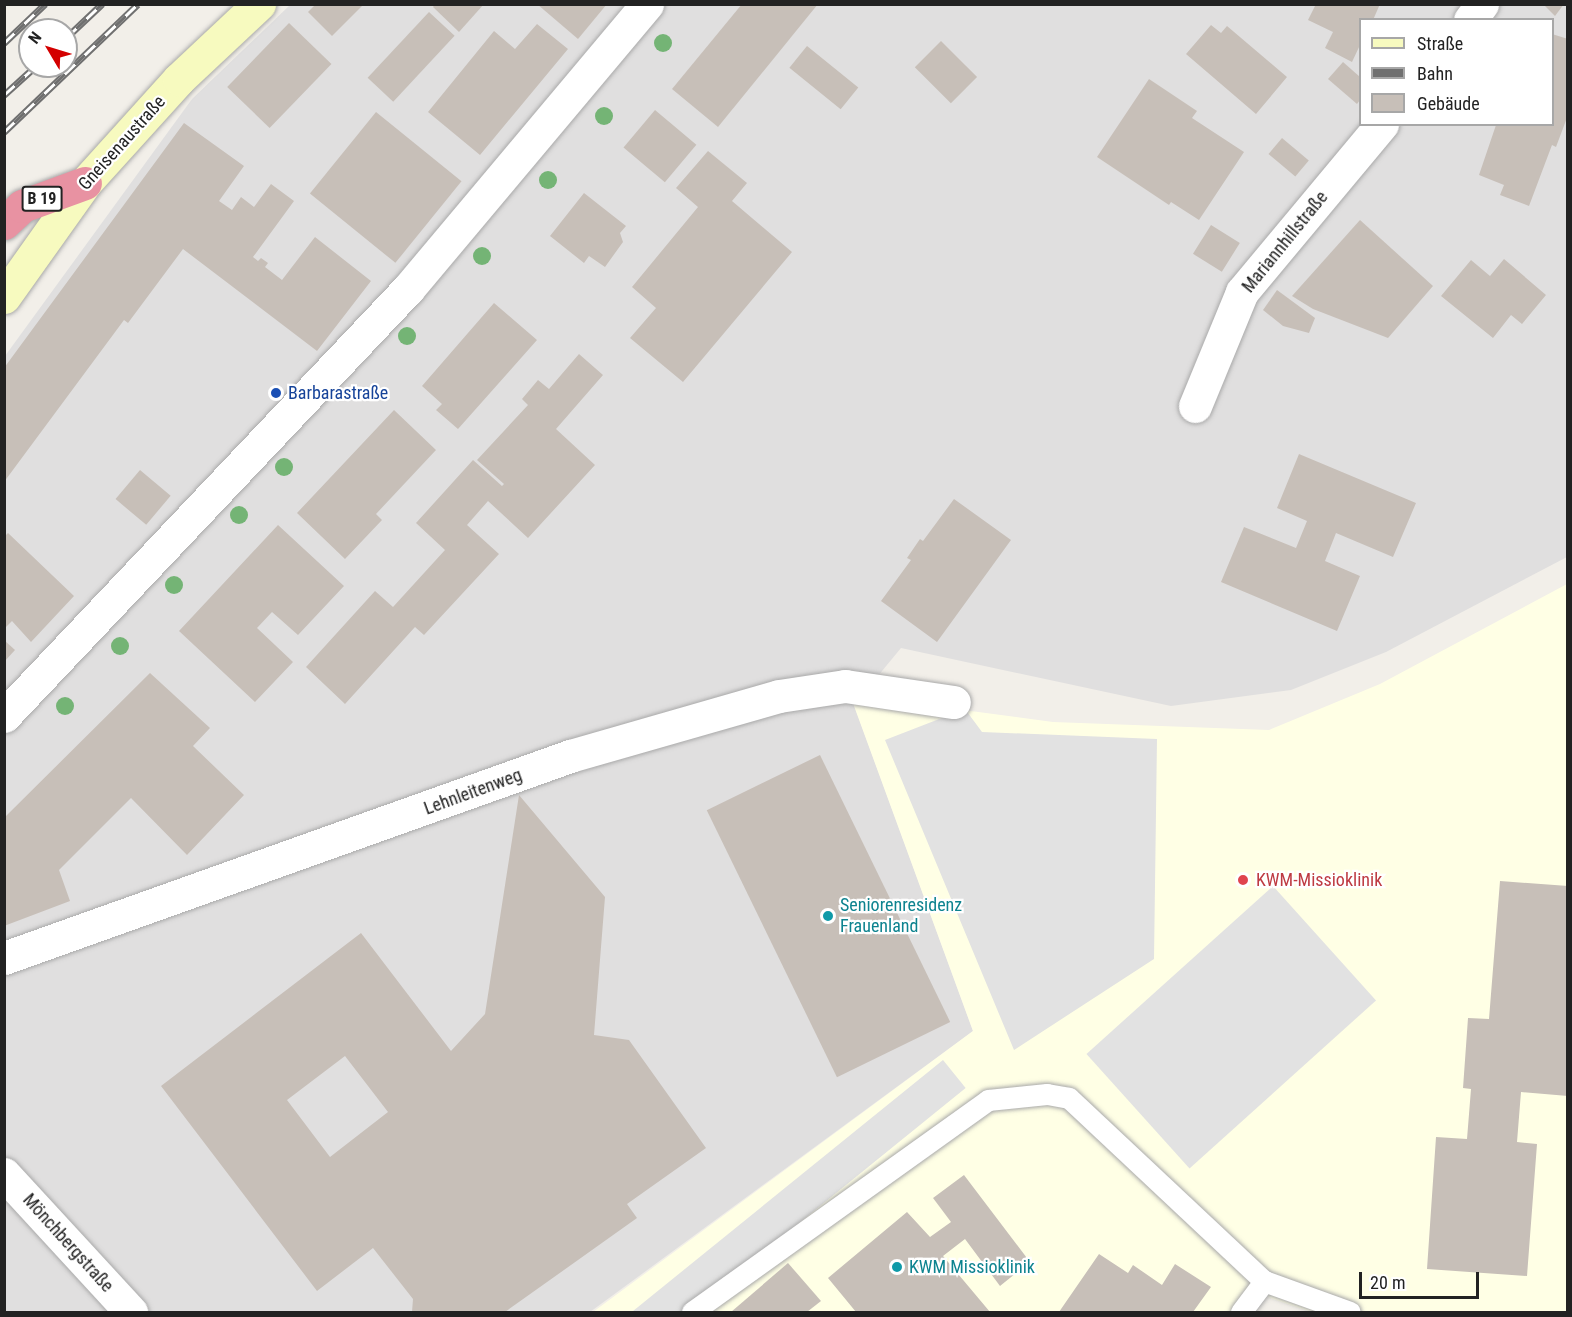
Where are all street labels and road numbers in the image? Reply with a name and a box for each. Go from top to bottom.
street label: Gneisenaustraße [74,91,170,195]
road number: B 19 [21,186,63,212]
street label: Mariannhillstraße [1238,187,1332,297]
street label: Lehnleitenweg [421,764,525,820]
street label: Mönchbergstraße [18,1189,118,1297]

